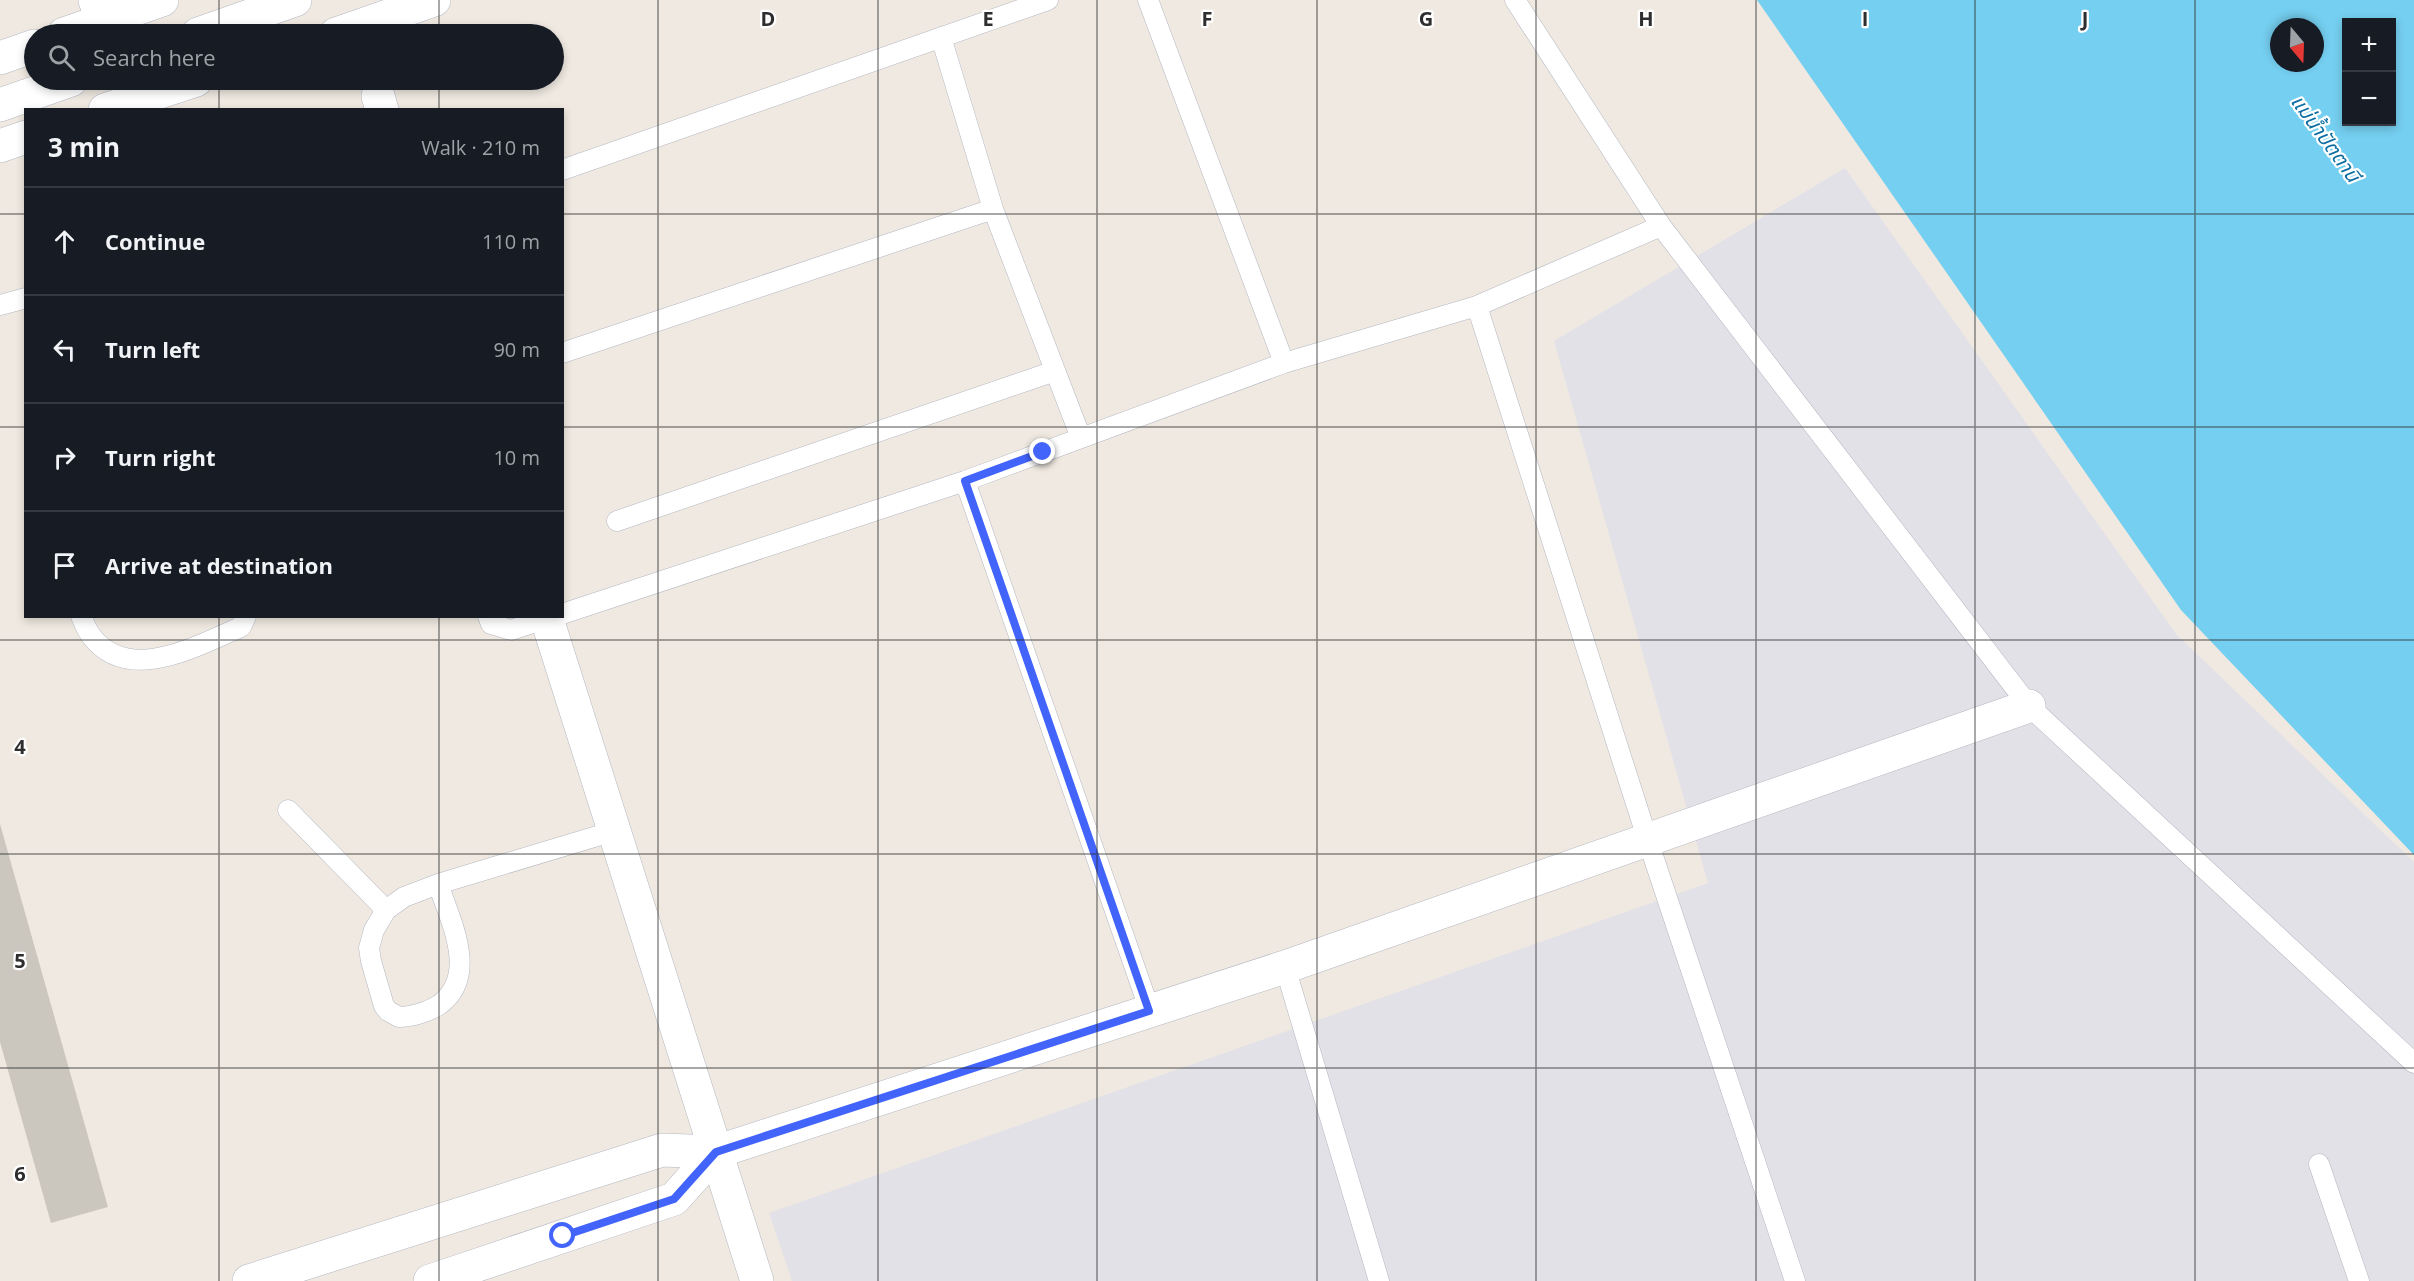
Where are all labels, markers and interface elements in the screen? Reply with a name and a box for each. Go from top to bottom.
text: D [761,5,775,32]
text: E [982,5,994,32]
text: F [1202,5,1212,32]
text: G [1419,5,1433,32]
text: H [1638,5,1654,32]
text: I [1862,5,1868,32]
text: J [2080,5,2088,32]
north arrow [2270,18,2324,72]
map controls [2342,18,2396,126]
button: + [2342,18,2396,72]
search box [24,24,564,90]
icon: search [45,41,78,74]
text: Search here [93,42,216,72]
button: − [2342,72,2396,126]
water label: แม่น้ำปัตตานี [2285,89,2369,190]
text: 3 min [48,129,120,165]
text: Walk · 210 m [421,134,540,161]
icon: ahead [48,225,81,258]
text: Continue [105,226,205,256]
text: 110 m [482,228,540,255]
icon: left [48,333,81,366]
text: Turn left [105,334,200,364]
text: 90 m [493,336,540,363]
route end [1029,438,1055,464]
icon: right [48,441,81,474]
text: Turn right [105,442,216,472]
text: 10 m [493,444,540,471]
icon: arrive [48,549,81,582]
text: Arrive at destination [105,550,333,580]
text: 4 [14,733,26,760]
text: 5 [14,947,26,974]
text: 6 [14,1160,26,1187]
route start [549,1222,575,1248]

